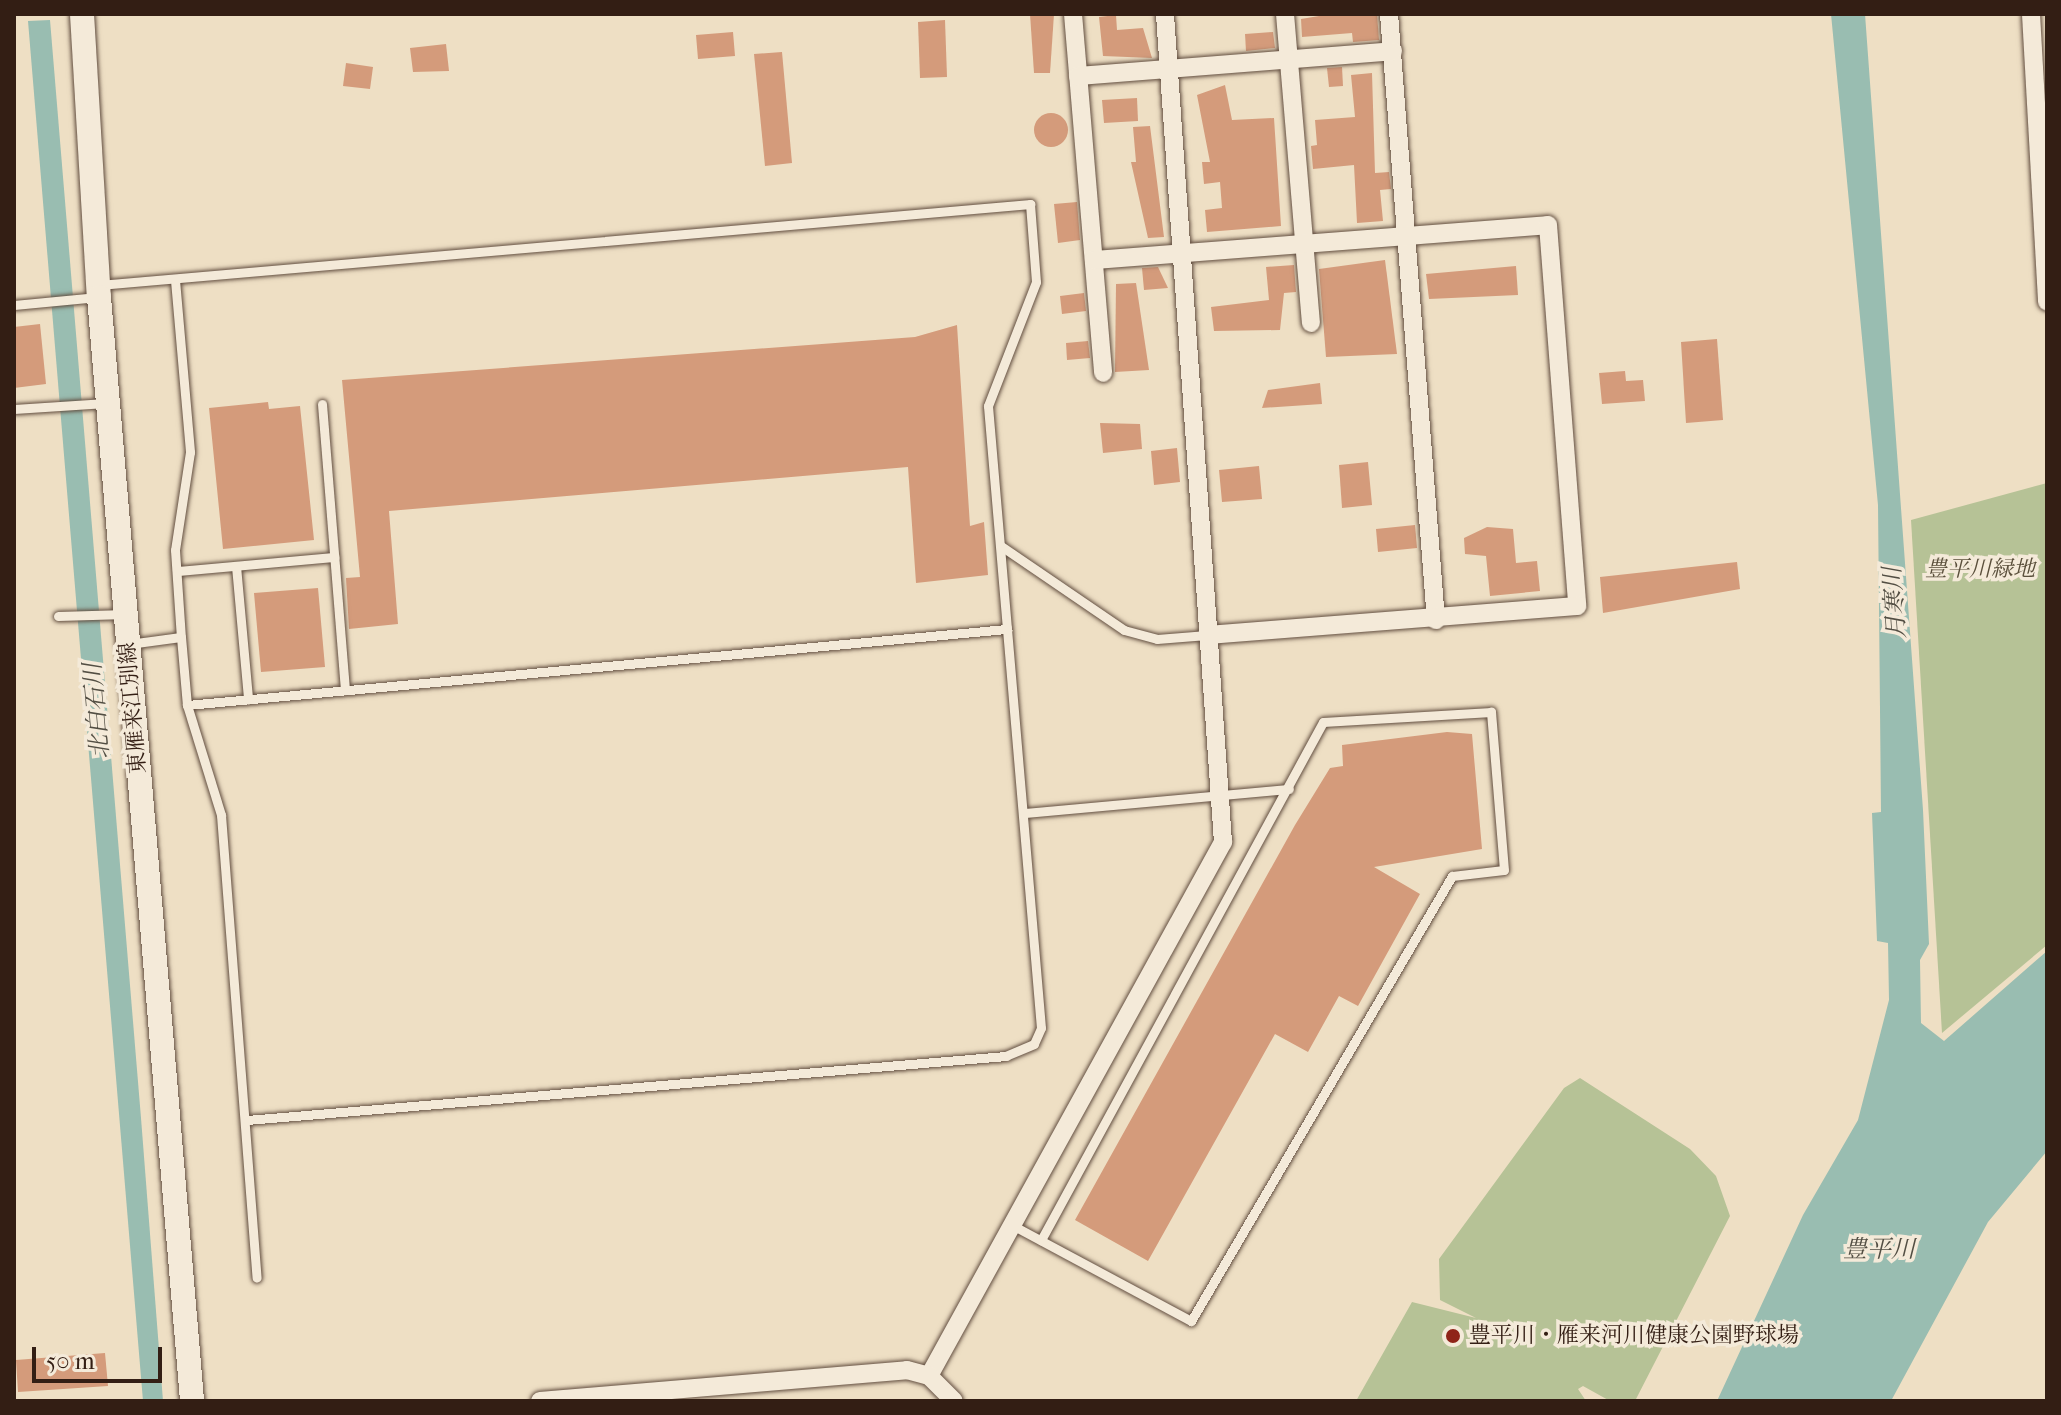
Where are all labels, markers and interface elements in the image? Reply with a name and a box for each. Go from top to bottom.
park label: 豊平川緑地 [1925,557,2035,583]
water label: 月寒川 [1878,566,1912,640]
street label: 東雁来江別線 [114,641,152,775]
water label: 北白石川 [78,662,116,760]
water label: 豊平川 [1843,1236,1915,1264]
place label: 豊平川・雁来河川健康公園野球場 [1469,1323,1799,1349]
marker: 豊平川・雁来河川健康公園野球場 [1444,1327,1462,1345]
scale bar [36,1331,166,1381]
text: 50 m [46,1347,95,1375]

